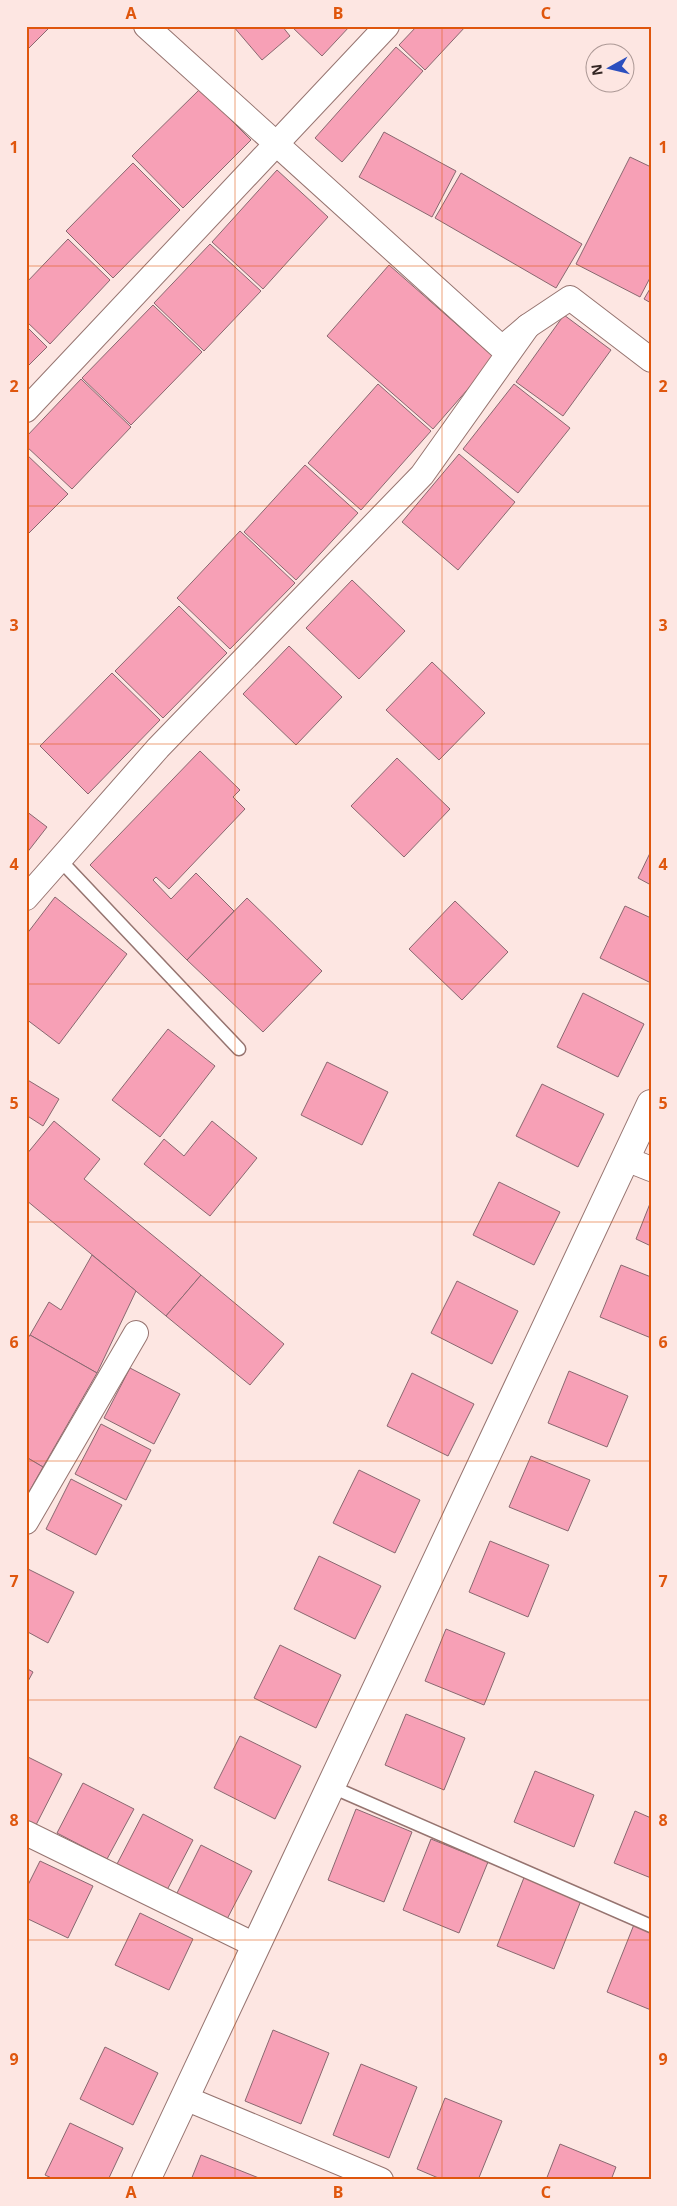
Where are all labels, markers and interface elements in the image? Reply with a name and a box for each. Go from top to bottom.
text: A [125,2,137,24]
text: B [333,2,343,24]
text: C [541,2,551,24]
north arrow [584,42,634,92]
text: N [586,63,607,77]
text: 1 [9,136,19,158]
text: 1 [658,136,668,158]
text: 2 [9,375,19,397]
text: 2 [658,375,668,397]
text: 3 [9,614,19,636]
text: 3 [658,614,668,636]
text: 4 [9,853,19,875]
text: 4 [658,853,668,875]
text: 5 [9,1092,19,1114]
text: 5 [658,1092,668,1114]
text: 6 [9,1331,19,1353]
text: 6 [658,1331,668,1353]
text: 7 [9,1570,19,1592]
text: 7 [658,1570,668,1592]
text: 8 [9,1809,19,1831]
text: 8 [658,1809,668,1831]
text: 9 [9,2048,19,2070]
text: 9 [658,2048,668,2070]
text: A [125,2181,137,2203]
text: B [333,2181,343,2203]
text: C [541,2181,551,2203]

